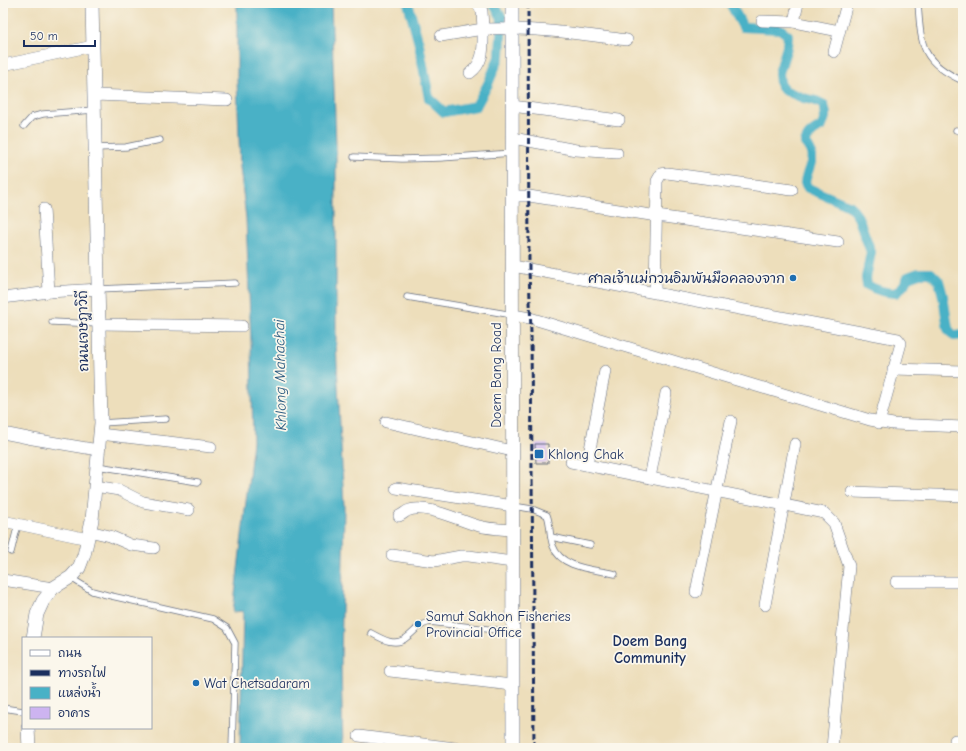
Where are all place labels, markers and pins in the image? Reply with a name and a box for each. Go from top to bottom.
place label: ศาลเจ้าแม่กวนอิมพันมือคลองจาก [588,270,785,287]
marker: ศาลเจ้าแม่กวนอิมพันมือคลองจาก [788,273,798,283]
place label: Khlong Chak [548,446,624,463]
marker: Khlong Chak [533,448,545,460]
place label: Samut Sakhon Fisheries Provincial Office [426,608,571,641]
marker: Samut Sakhon Fisheries Provincial Office [413,619,423,629]
place label: Wat Chetsadaram [204,675,310,692]
marker: Wat Chetsadaram [191,678,201,688]

